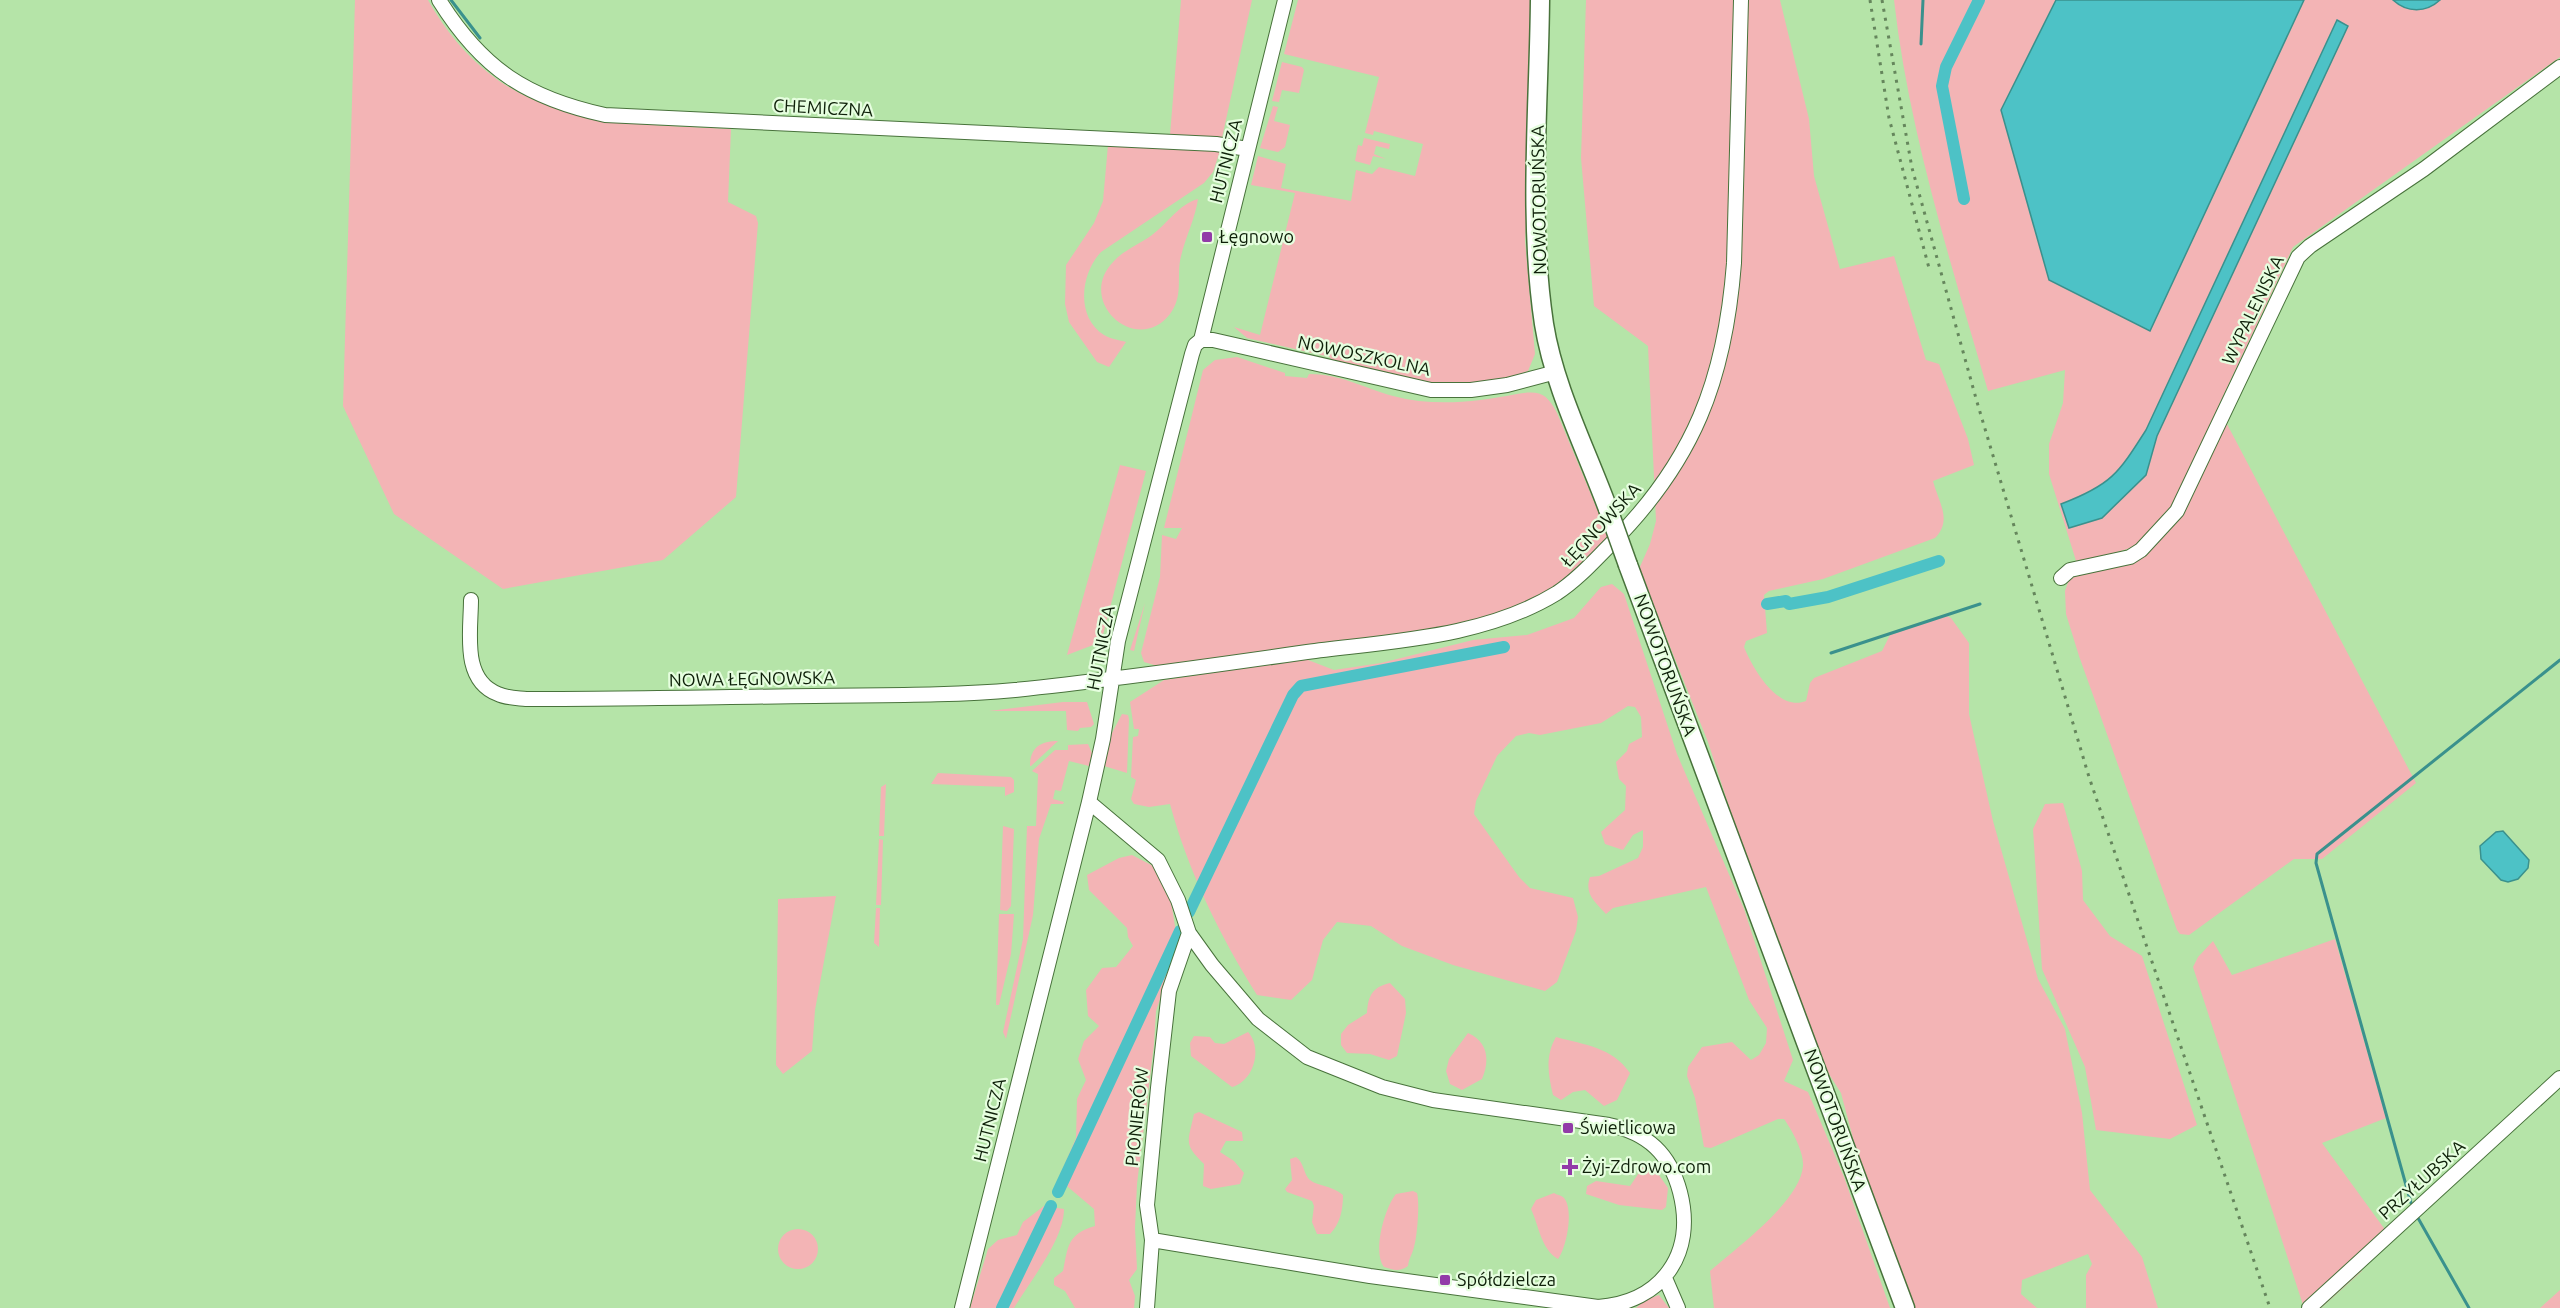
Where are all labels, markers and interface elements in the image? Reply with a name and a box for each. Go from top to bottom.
street label: CHEMICZNA [773,94,874,120]
street label: HUTNICZA [1205,116,1245,205]
street label: NOWOTORUŃSKA [1526,125,1549,275]
place label: Łęgnowo [1219,226,1294,246]
marker: Łęgnowo [1200,230,1214,244]
street label: WYPALENISKA [2217,252,2287,367]
street label: NOWOSZKOLNA [1296,331,1433,379]
street label: ŁĘGNOWSKA [1556,478,1644,570]
street label: NOWOTORUŃSKA [1631,591,1702,739]
street label: HUTNICZA [1082,604,1118,692]
street label: NOWA ŁĘGNOWSKA [669,667,836,689]
street label: NOWOTORUŃSKA [1801,1046,1872,1194]
street label: PIONIERÓW [1120,1066,1151,1167]
street label: HUTNICZA [969,1075,1009,1164]
place label: Świetlicowa [1580,1116,1676,1137]
marker: Świetlicowa [1561,1121,1575,1135]
street label: PRZYŁUBSKA [2374,1135,2469,1223]
place label: Żyj-Zdrowo.com [1582,1156,1711,1176]
marker: Żyj-Zdrowo.com [1563,1160,1577,1174]
place label: Spółdzielcza [1457,1269,1556,1289]
marker: Spółdzielcza [1438,1273,1452,1287]

